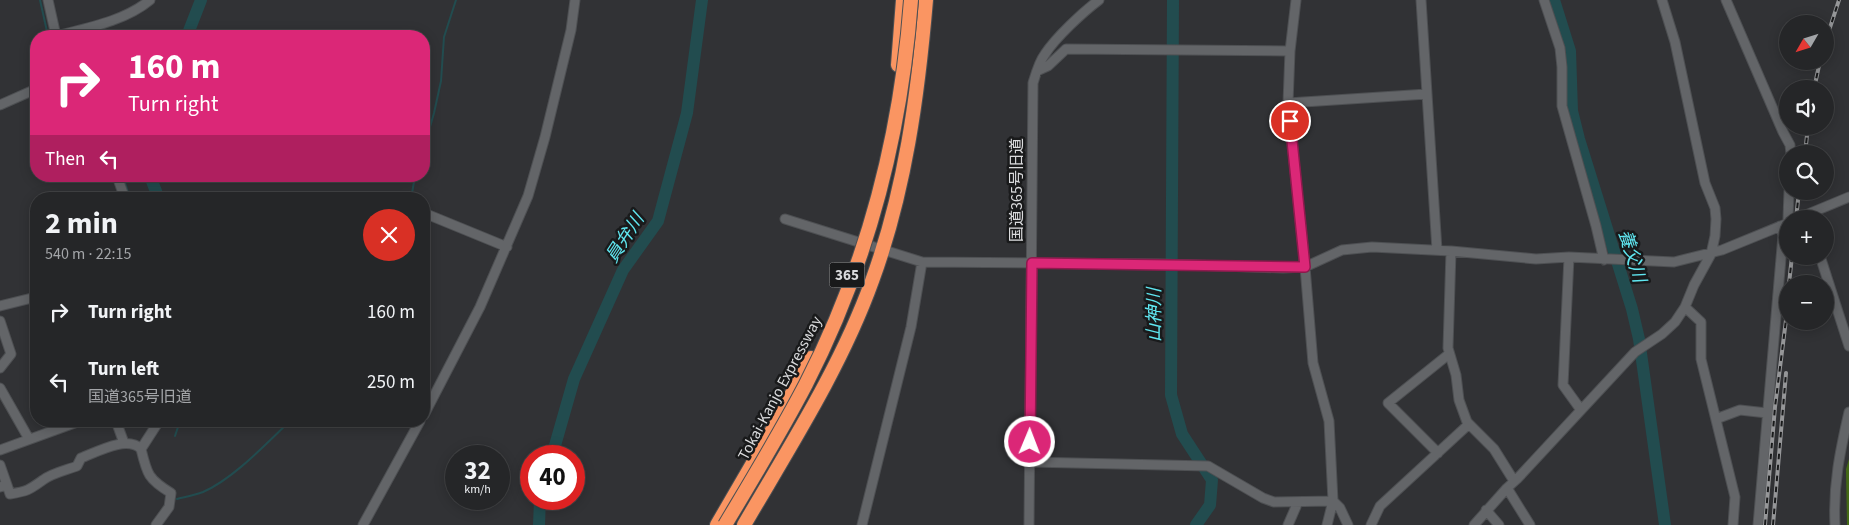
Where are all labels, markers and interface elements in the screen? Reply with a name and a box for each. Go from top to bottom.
north arrow [1779,15,1834,70]
map controls [1779,15,1834,330]
text: 160 m [128,42,220,92]
icon: right [45,50,110,115]
button: sound [1779,80,1834,135]
text: Turn right [128,88,218,120]
pin [1269,100,1311,142]
icon: arrive [1276,107,1304,135]
street label: 国道365号旧道 [1006,138,1028,242]
icon: left [95,145,123,173]
button: search [1779,145,1834,200]
text: Then [45,146,85,173]
text: 2 min [45,202,118,245]
water label: 員弁川 [600,207,651,267]
button: close [363,209,415,261]
button: + [1779,210,1834,265]
water label: 養父川 [1612,227,1652,287]
text: 540 m · 22:15 [45,243,132,265]
road number: 365 [830,262,864,288]
button: − [1779,275,1834,330]
water label: 山神川 [1142,286,1167,342]
icon: right [45,298,73,326]
text: Turn right [88,299,172,326]
text: 160 m [367,299,415,326]
street label: Tokai-Kanjo Expressway [733,312,828,464]
text: Turn left [88,356,159,383]
icon: left [45,368,73,396]
text: 250 m [367,369,415,396]
text: 国道365号旧道 [88,386,192,408]
position arrow [1003,415,1055,467]
speed limit sign: 40 [520,445,585,510]
text: 32 [464,453,491,489]
text: km/h [464,481,491,498]

